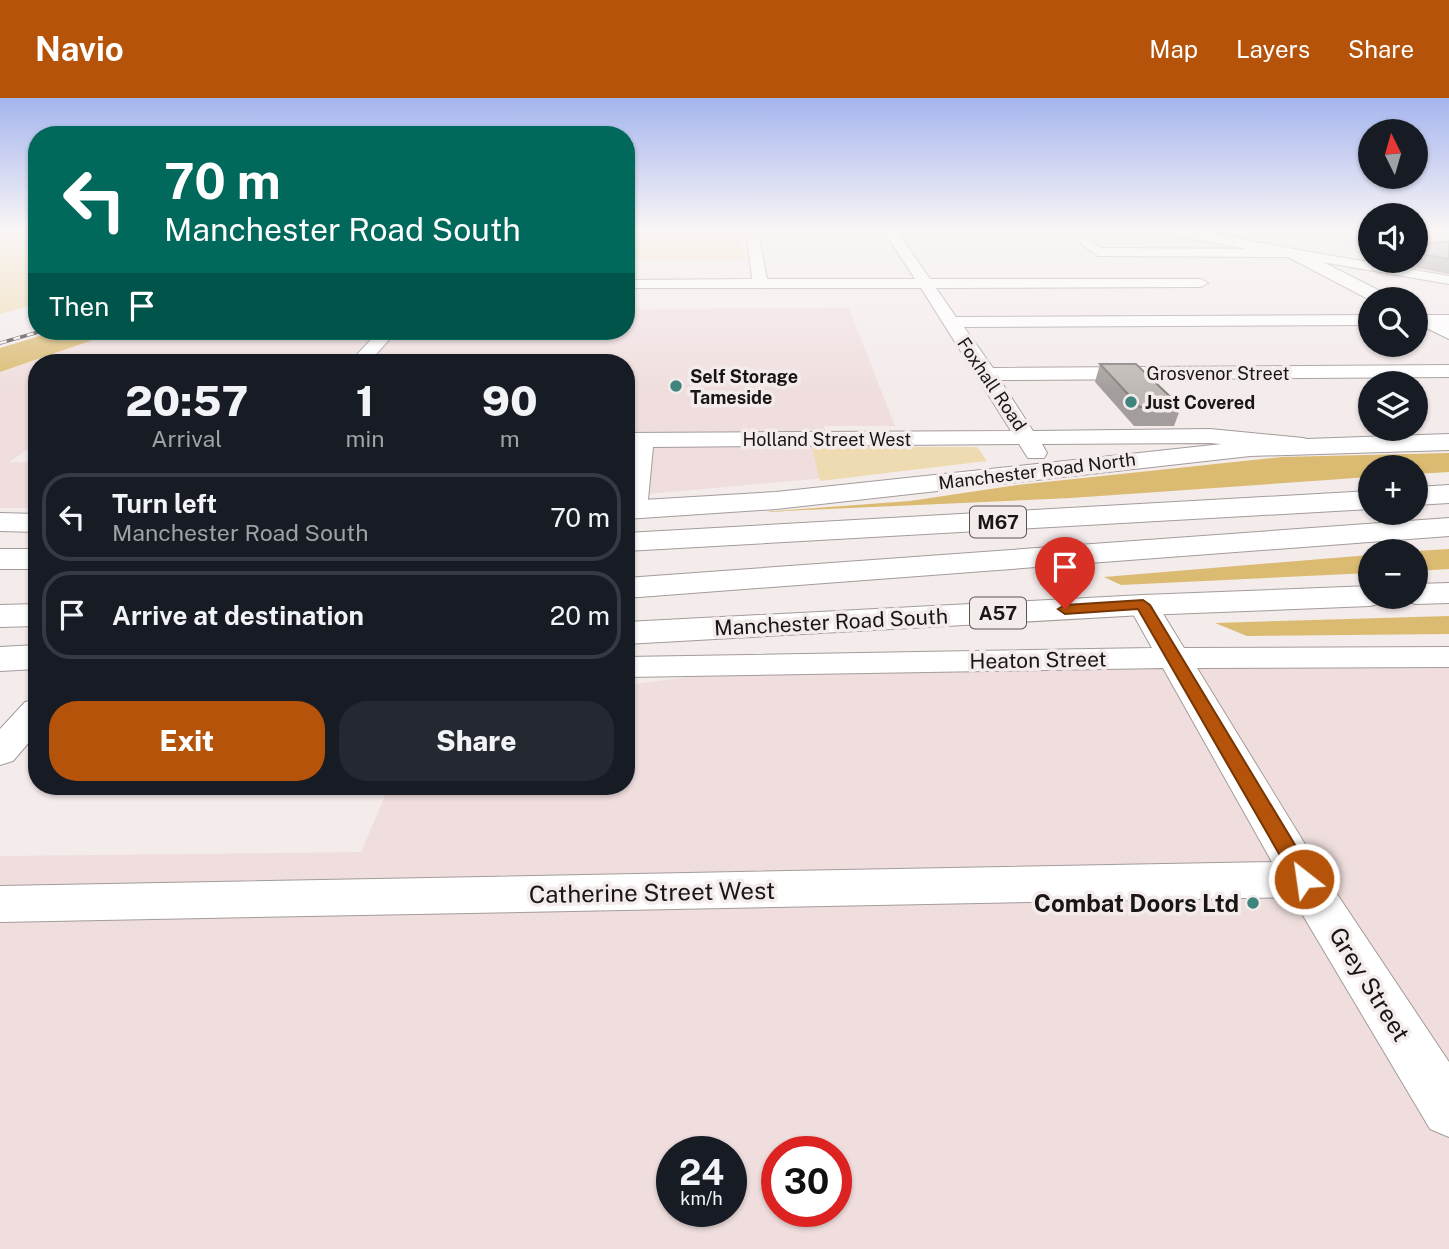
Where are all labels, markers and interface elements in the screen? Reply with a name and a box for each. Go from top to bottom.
text: Navio [35,30,124,68]
text: Map [1149,35,1198,63]
text: Layers [1236,35,1310,63]
text: Share [1348,35,1414,63]
north arrow [1358,119,1428,189]
map controls [1358,119,1428,609]
text: 70 m [164,152,281,210]
icon: left [49,154,140,245]
button: sound [1358,203,1428,273]
text: Manchester Road South [164,211,521,248]
icon: arrive [123,287,161,325]
button: search [1358,287,1428,357]
text: Then [49,291,109,322]
street label: Foxhall Road [953,333,1031,435]
street label: Grosvenor Street [1147,363,1289,384]
place label: Self Storage Tameside [690,366,798,408]
button: layers [1358,371,1428,441]
text: 20:57 [125,376,248,425]
text: 1 [356,376,374,425]
text: 90 [482,376,538,425]
marker: Self Storage Tameside [668,378,684,394]
place label: Just Covered [1145,392,1255,413]
marker: Just Covered [1123,394,1139,410]
text: Arrival [151,425,222,452]
text: min [346,425,385,452]
text: m [500,425,520,452]
street label: Holland Street West [743,429,911,450]
street label: Manchester Road North [937,448,1137,494]
button: + [1358,455,1428,525]
text: Turn left [112,488,217,519]
icon: left [53,498,91,536]
text: 70 m [550,502,610,533]
road number: M67 [970,506,1026,538]
text: Manchester Road South [112,519,368,546]
pin [1035,537,1095,609]
button: − [1358,539,1428,609]
icon: arrive [1046,548,1084,586]
icon: arrive [53,596,91,634]
road number: A57 [970,598,1026,628]
text: Arrive at destination [112,600,364,631]
text: 20 m [550,600,610,631]
street label: Manchester Road South [713,603,949,641]
street label: Heaton Street [969,646,1107,674]
button: Exit [49,701,325,781]
button: Share [339,701,614,781]
position arrow [1267,842,1341,916]
street label: Catherine Street West [529,876,775,908]
place label: Combat Doors Ltd [1034,889,1239,917]
marker: Combat Doors Ltd [1245,895,1261,911]
street label: Grey Street [1324,922,1416,1046]
speed limit sign: 30 [761,1136,852,1227]
text: 24 [679,1152,724,1193]
text: km/h [680,1188,723,1209]

